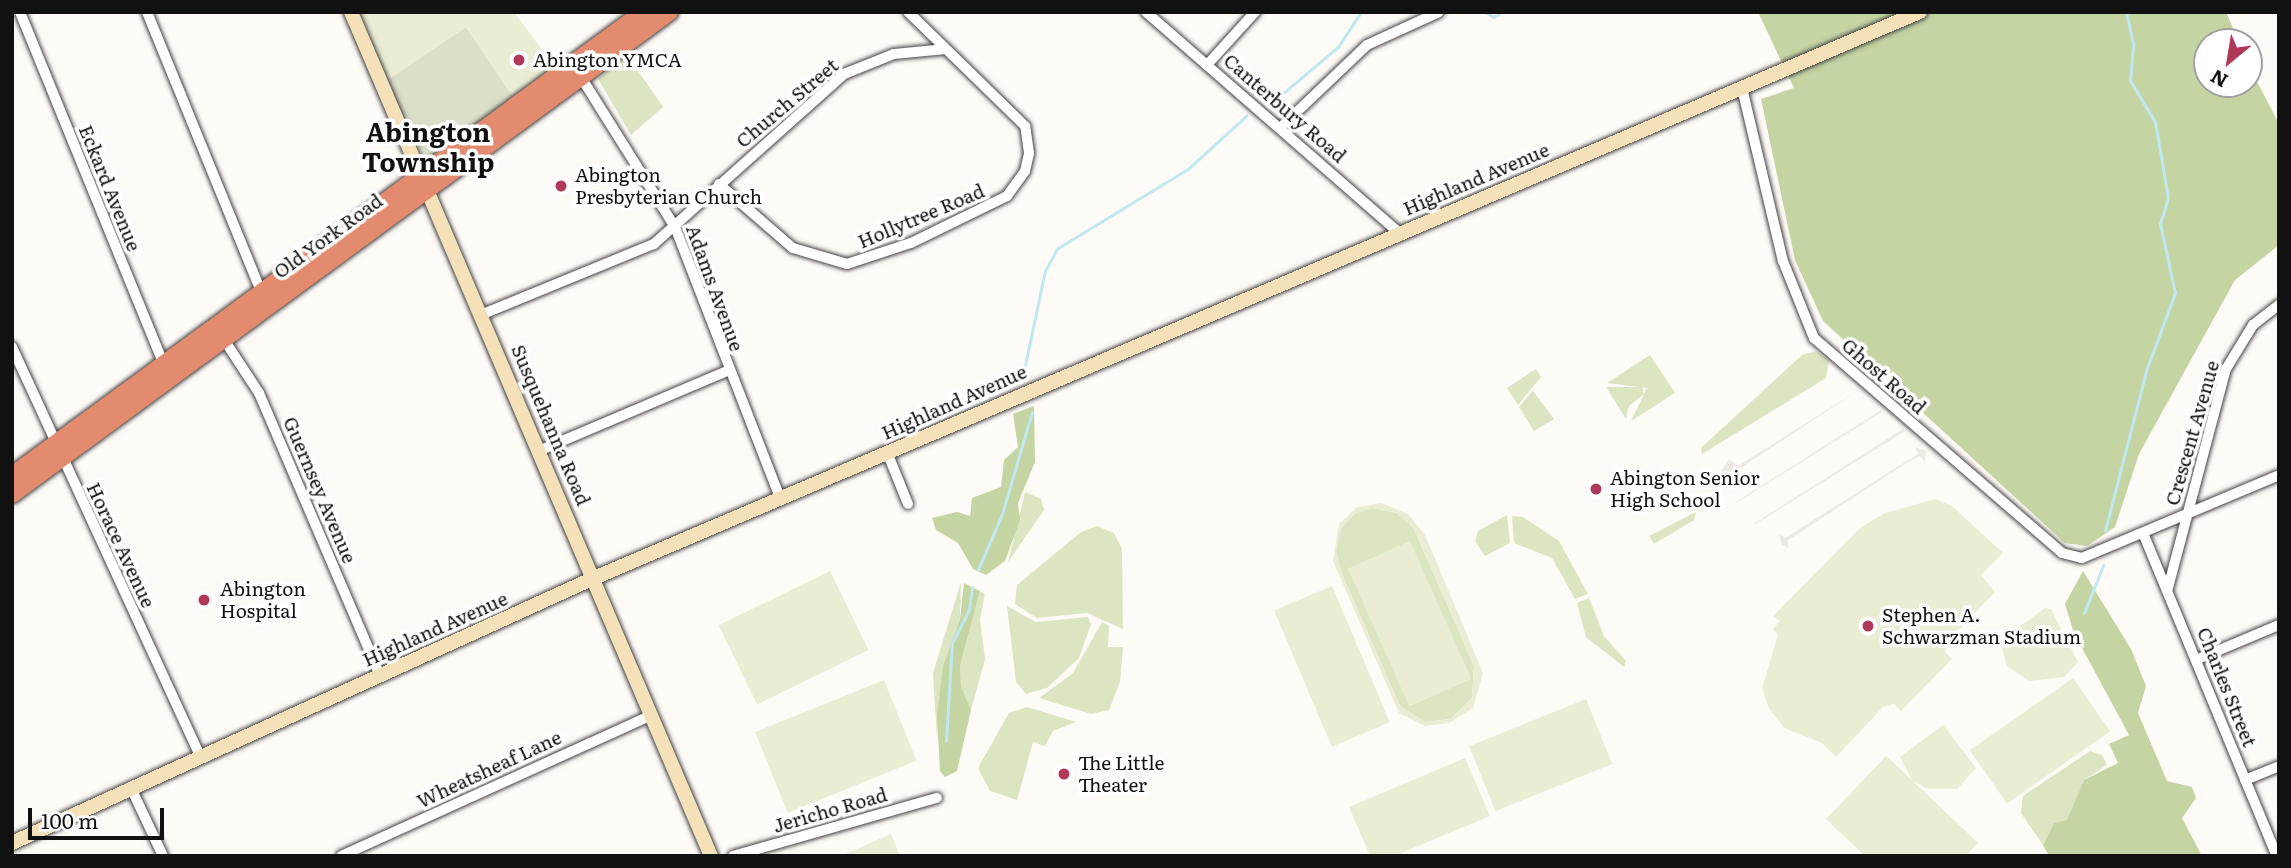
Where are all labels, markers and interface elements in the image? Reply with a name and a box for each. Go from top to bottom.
north arrow [2193,28,2263,98]
place label: Abington YMCA [533,49,682,71]
street label: Canterbury Road [1219,49,1351,167]
marker: Abington YMCA [511,52,527,68]
street label: Church Street [731,54,843,152]
text: N [2205,63,2232,96]
district label: Abington Township [362,115,494,176]
street label: Eckard Avenue [74,122,146,254]
street label: Highland Avenue [1400,138,1552,220]
place label: Abington Presbyterian Church [575,164,762,208]
marker: Abington Presbyterian Church [553,178,569,194]
street label: Hollytree Road [854,179,988,253]
street label: Old York Road [269,189,387,283]
street label: Adams Avenue [682,222,748,354]
street label: Ghost Road [1837,333,1931,419]
street label: Susquehanna Road [507,341,595,509]
street label: Crescent Avenue [2160,358,2224,508]
street label: Highland Avenue [878,360,1030,444]
street label: Guernsey Avenue [279,413,361,567]
place label: Abington Senior High School [1610,467,1759,511]
street label: Horace Avenue [82,479,160,611]
marker: Abington Senior High School [1588,481,1604,497]
place label: Abington Hospital [220,578,306,622]
street label: Highland Avenue [359,587,511,671]
marker: Abington Hospital [194,590,214,610]
place label: Stephen A. Schwarzman Stadium [1882,604,2081,648]
marker: Stephen A. Schwarzman Stadium [1860,618,1876,634]
street label: Charles Street [2193,624,2261,750]
street label: Wheatsheaf Lane [413,726,565,812]
place label: The Little Theater [1078,752,1164,796]
marker: The Little Theater [1056,766,1072,782]
street label: Jericho Road [770,783,890,837]
scale bar [32,794,168,838]
text: 100 m [41,804,98,835]

